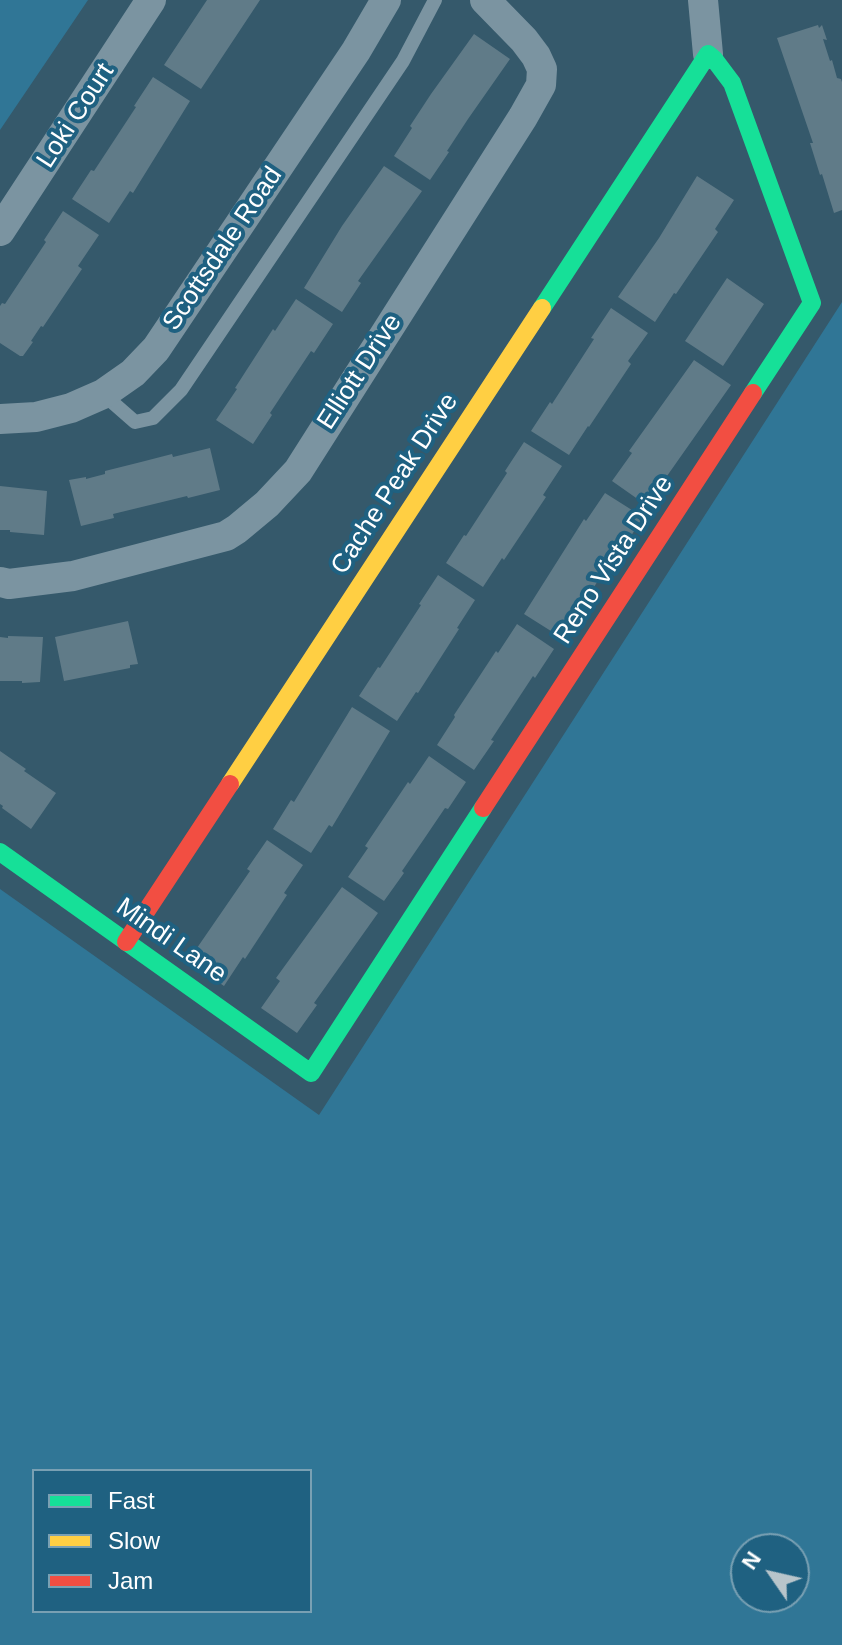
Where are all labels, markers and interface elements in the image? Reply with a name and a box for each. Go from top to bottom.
street label: Loki Court [31,58,121,174]
street label: Scottsdale Road [157,161,289,337]
street label: Elliott Drive [311,308,409,436]
street label: Cache Peak Drive [325,388,465,580]
street label: Reno Vista Drive [548,470,680,650]
street label: Mindi Lane [110,892,232,990]
legend [32,1469,312,1613]
text: Fast [108,1487,155,1514]
text: Slow [108,1527,160,1554]
north arrow [730,1533,810,1613]
text: N [737,1547,766,1574]
text: Jam [108,1567,153,1594]

